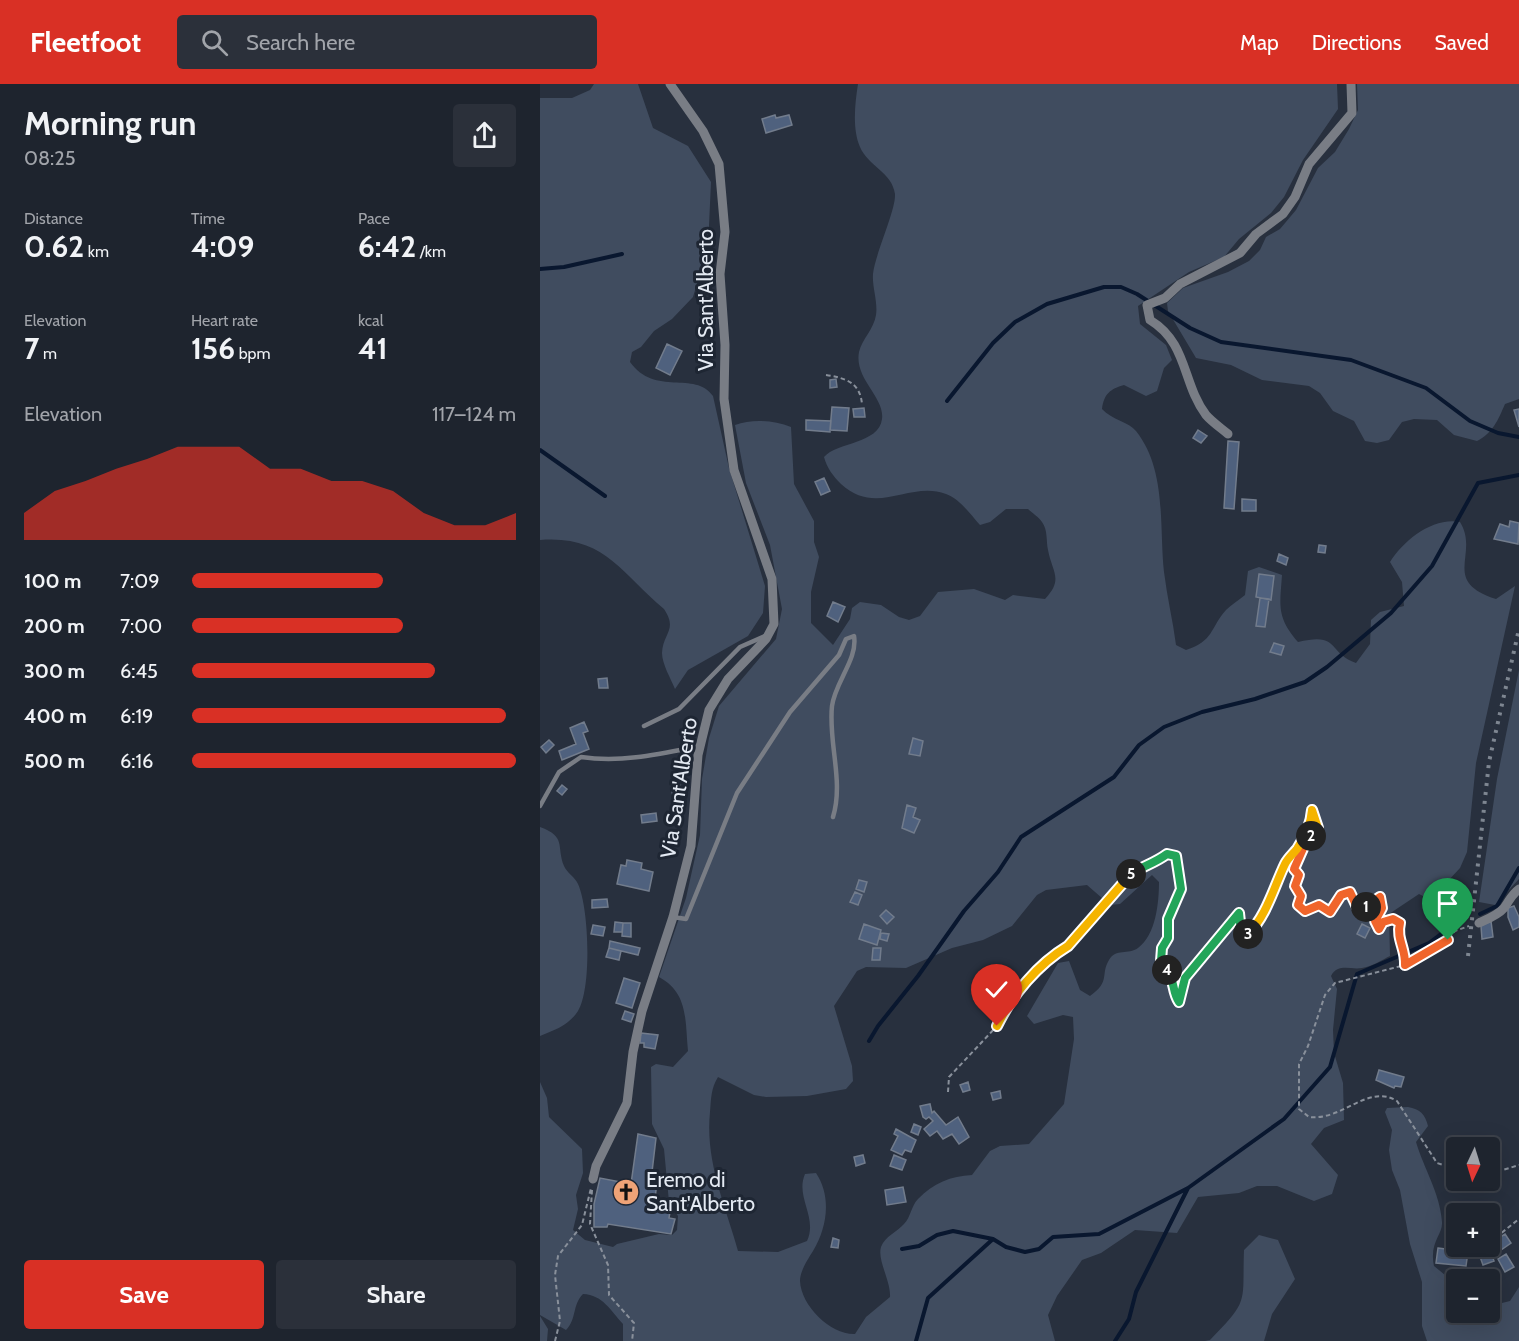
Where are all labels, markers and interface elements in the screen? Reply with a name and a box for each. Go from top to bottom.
search box [177,15,597,69]
text: Fleetfoot [30,25,141,59]
icon: search [198,26,231,59]
text: Search here [246,29,355,56]
text: Map [1240,30,1279,55]
text: Directions [1312,30,1401,55]
text: Saved [1434,30,1489,55]
text: Morning run [24,103,196,143]
button: share [453,104,516,167]
text: 08:25 [24,146,76,170]
text: Distance [24,209,83,228]
text: Time [191,209,225,228]
text: Pace [358,209,390,228]
text: 0.62 [24,228,84,265]
text: 4:09 [191,228,254,265]
text: 6:42 [358,228,416,265]
street label: Via Sant'Alberto [693,229,718,371]
text: km [84,242,109,261]
text: /km [416,242,446,261]
text: Elevation [24,311,87,330]
text: Heart rate [191,311,258,330]
text: kcal [358,311,384,330]
text: 7 [24,330,39,367]
text: 156 [191,330,235,367]
text: 41 [358,330,387,367]
text: m [39,344,57,363]
text: bpm [235,344,270,363]
text: Elevation [24,402,102,426]
text: 117–124 m [432,402,516,426]
text: 100 m [24,569,82,593]
text: 7:09 [120,569,160,593]
text: 200 m [24,614,85,638]
text: 7:00 [120,614,162,638]
text: 300 m [24,659,85,683]
text: 6:45 [120,659,158,683]
text: 400 m [24,704,87,728]
text: 6:19 [120,704,153,728]
street label: Via Sant'Alberto [655,716,702,860]
text: 500 m [24,749,85,773]
text: 6:16 [120,749,153,773]
pin: 2 [1296,821,1326,851]
text: 2 [1307,826,1315,845]
pin: 5 [1116,859,1146,889]
text: 5 [1127,864,1135,883]
pin [1422,878,1473,940]
icon: arrive [1431,887,1464,920]
pin: 1 [1351,892,1381,922]
text: 1 [1363,897,1369,916]
pin: 3 [1233,919,1263,949]
text: 3 [1244,924,1252,943]
pin: 4 [1152,955,1182,985]
text: 4 [1162,960,1172,979]
pin [971,964,1022,1026]
icon: check [980,973,1013,1006]
north arrow [1446,1137,1500,1191]
map controls [1446,1137,1500,1323]
place label: Eremo di Sant'Alberto [646,1167,755,1216]
church icon: Eremo di Sant'Alberto [611,1177,641,1207]
button: + [1446,1203,1500,1257]
button: Save [24,1260,264,1329]
button: Share [276,1260,516,1329]
button: − [1446,1269,1500,1323]

